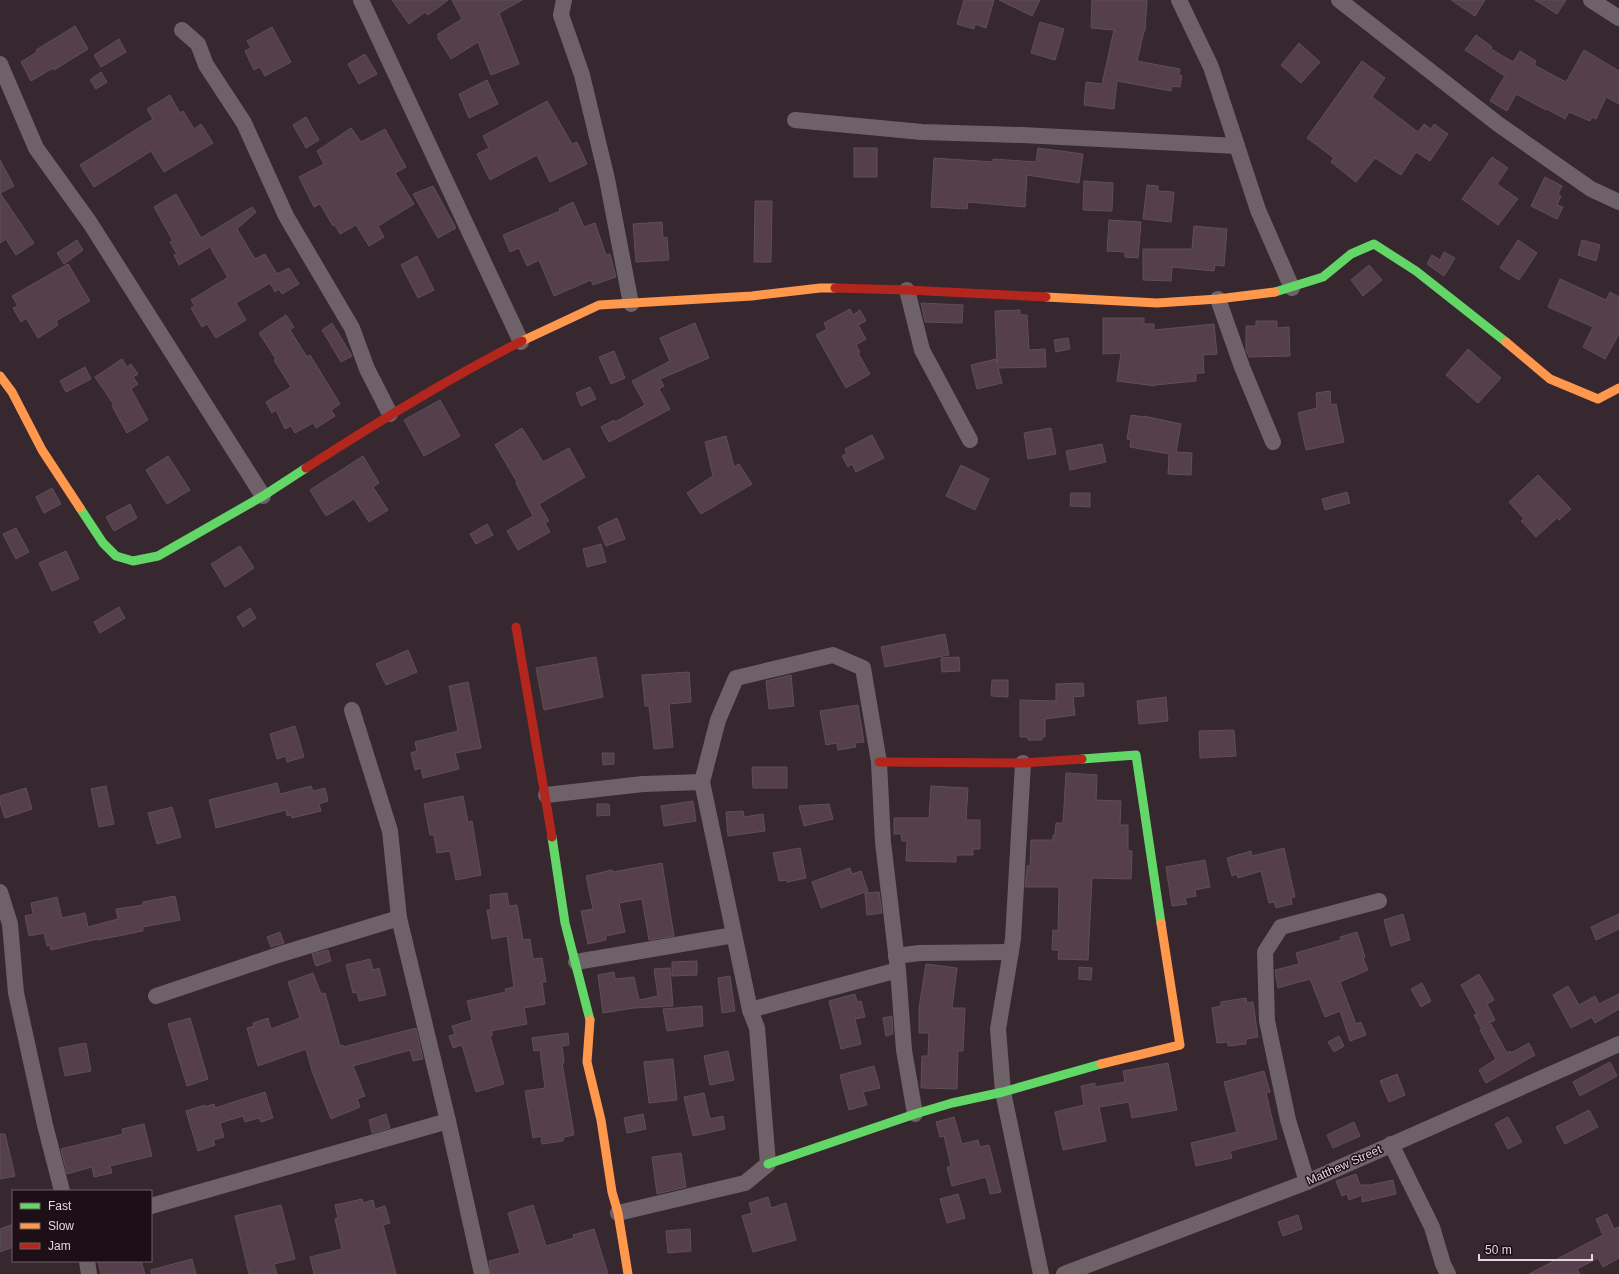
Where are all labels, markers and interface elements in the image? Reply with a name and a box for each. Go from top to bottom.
street label: Matthew Street [1304,1142,1384,1188]
legend [12,1190,152,1262]
text: Fast [48,1199,72,1213]
text: Slow [48,1219,74,1233]
scale bar [1479,1236,1592,1262]
text: Jam [48,1239,71,1253]
text: 50 m [1485,1243,1512,1257]

